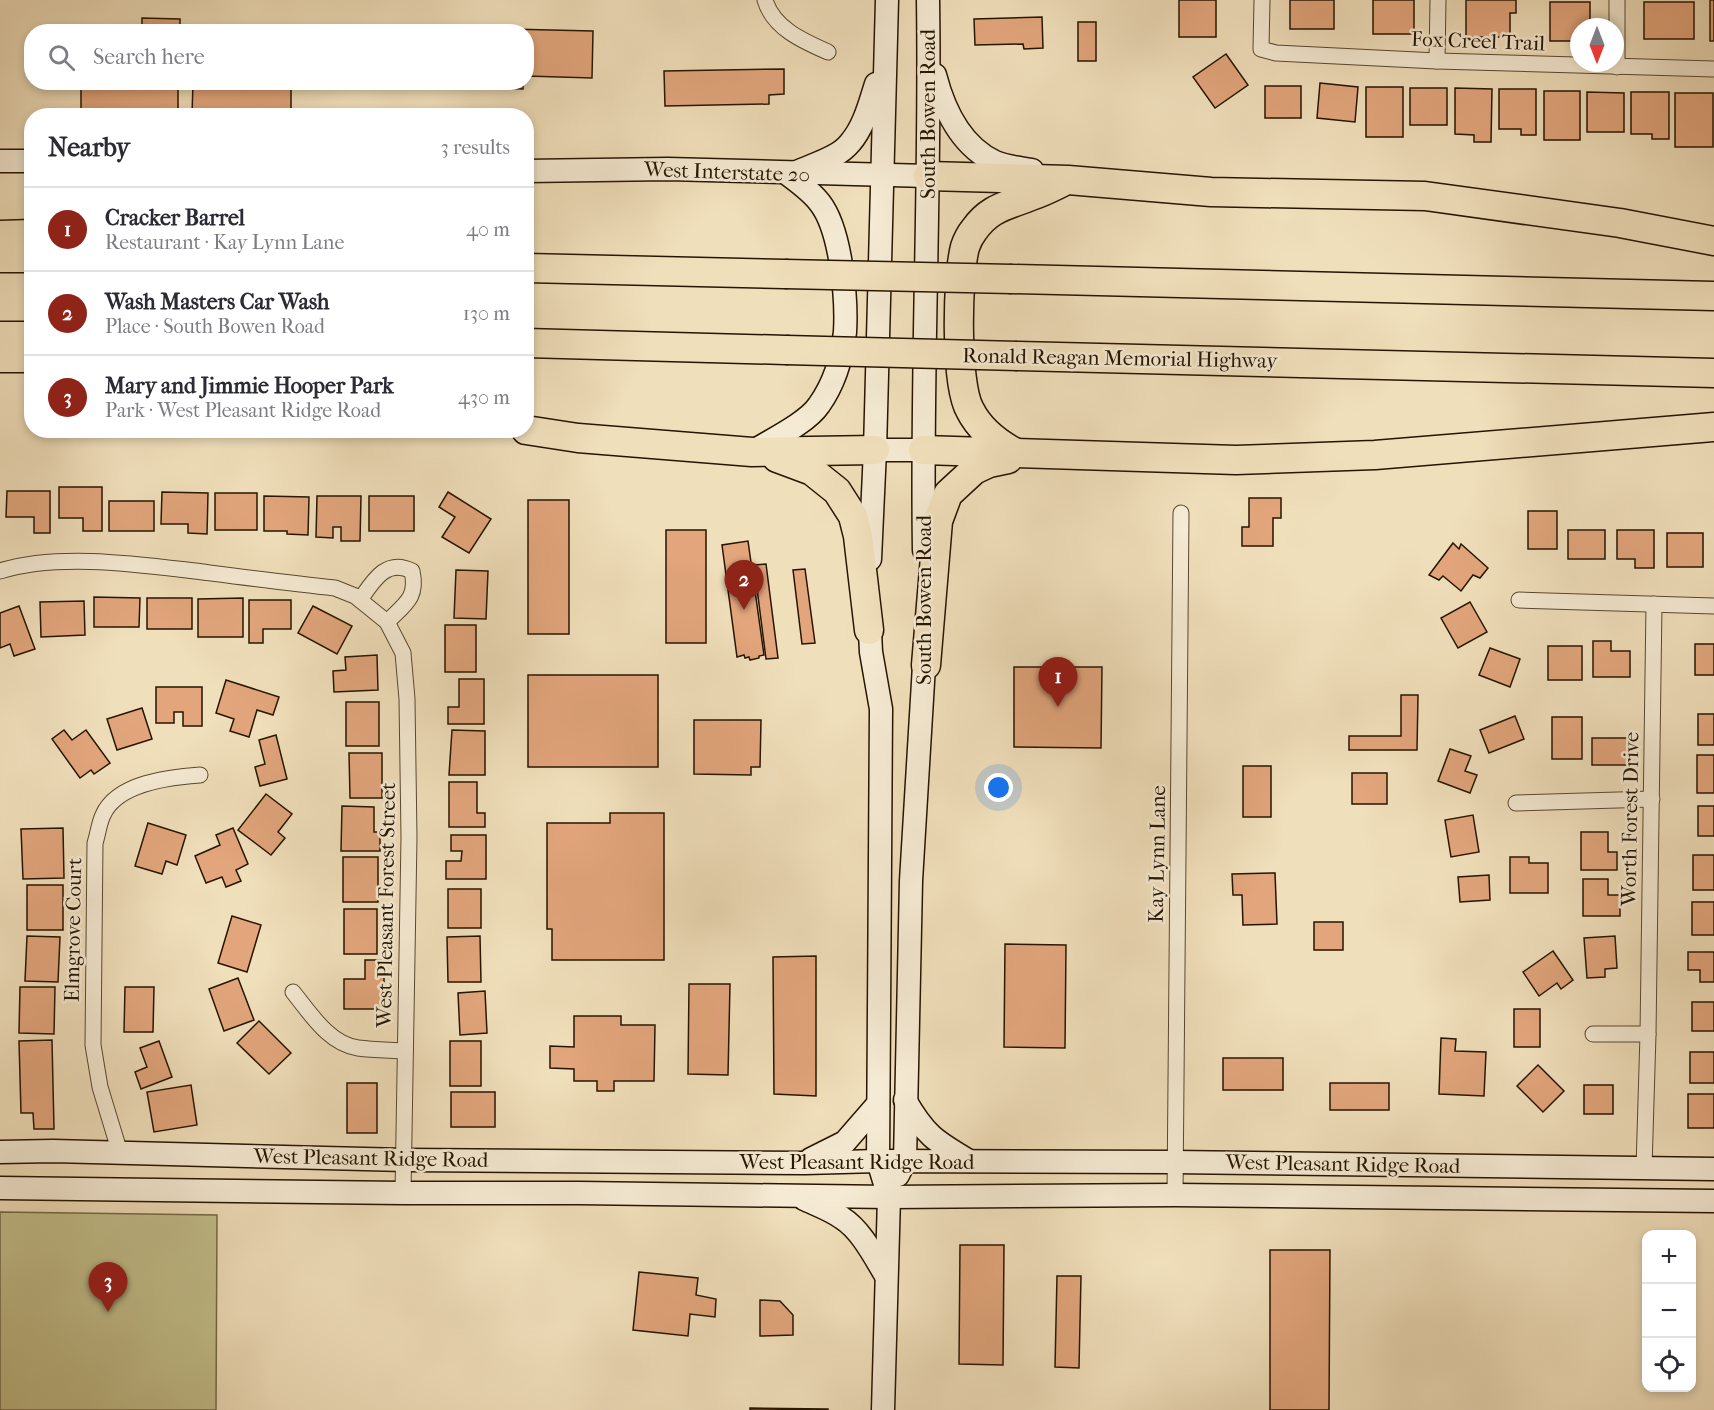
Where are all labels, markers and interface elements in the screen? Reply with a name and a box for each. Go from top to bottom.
north arrow [1570,18,1624,72]
search box [24,24,534,90]
street label: Fox Creel Trail [1411,27,1546,55]
street label: South Bowen Road [916,29,940,199]
icon: search [45,41,78,74]
text: Search here [93,44,205,70]
text: Nearby [48,132,130,163]
text: 3 results [441,136,510,159]
street label: West Interstate 20 [643,157,810,187]
text: Cracker Barrel [105,205,245,231]
text: 1 [64,218,71,241]
text: 40 m [466,218,510,241]
text: Restaurant · Kay Lynn Lane [105,231,344,254]
text: Wash Masters Car Wash [105,289,329,315]
text: 2 [62,302,73,325]
text: 130 m [463,302,510,325]
text: Place · South Bowen Road [105,315,325,338]
street label: Ronald Reagan Memorial Highway [962,343,1279,373]
text: Mary and Jimmie Hooper Park [105,373,394,399]
text: 3 [63,386,72,409]
text: 430 m [458,386,510,409]
text: Park · West Pleasant Ridge Road [105,399,381,422]
street label: South Bowen Road [912,515,936,685]
pin: 2 [724,560,764,610]
pin: 1 [1038,658,1078,707]
street label: Worth Forest Drive [1616,732,1644,907]
your location [984,773,1013,802]
street label: West Pleasant Forest Street [372,782,400,1029]
street label: Kay Lynn Lane [1144,785,1170,923]
street label: Elmgrove Court [60,857,86,1002]
street label: West Pleasant Ridge Road [252,1144,489,1172]
street label: West Pleasant Ridge Road [739,1150,975,1174]
street label: West Pleasant Ridge Road [1224,1150,1461,1178]
map controls [1642,1230,1696,1392]
button: + [1642,1230,1696,1284]
pin: 3 [88,1262,128,1312]
button: − [1642,1284,1696,1338]
button: locate [1642,1338,1696,1392]

